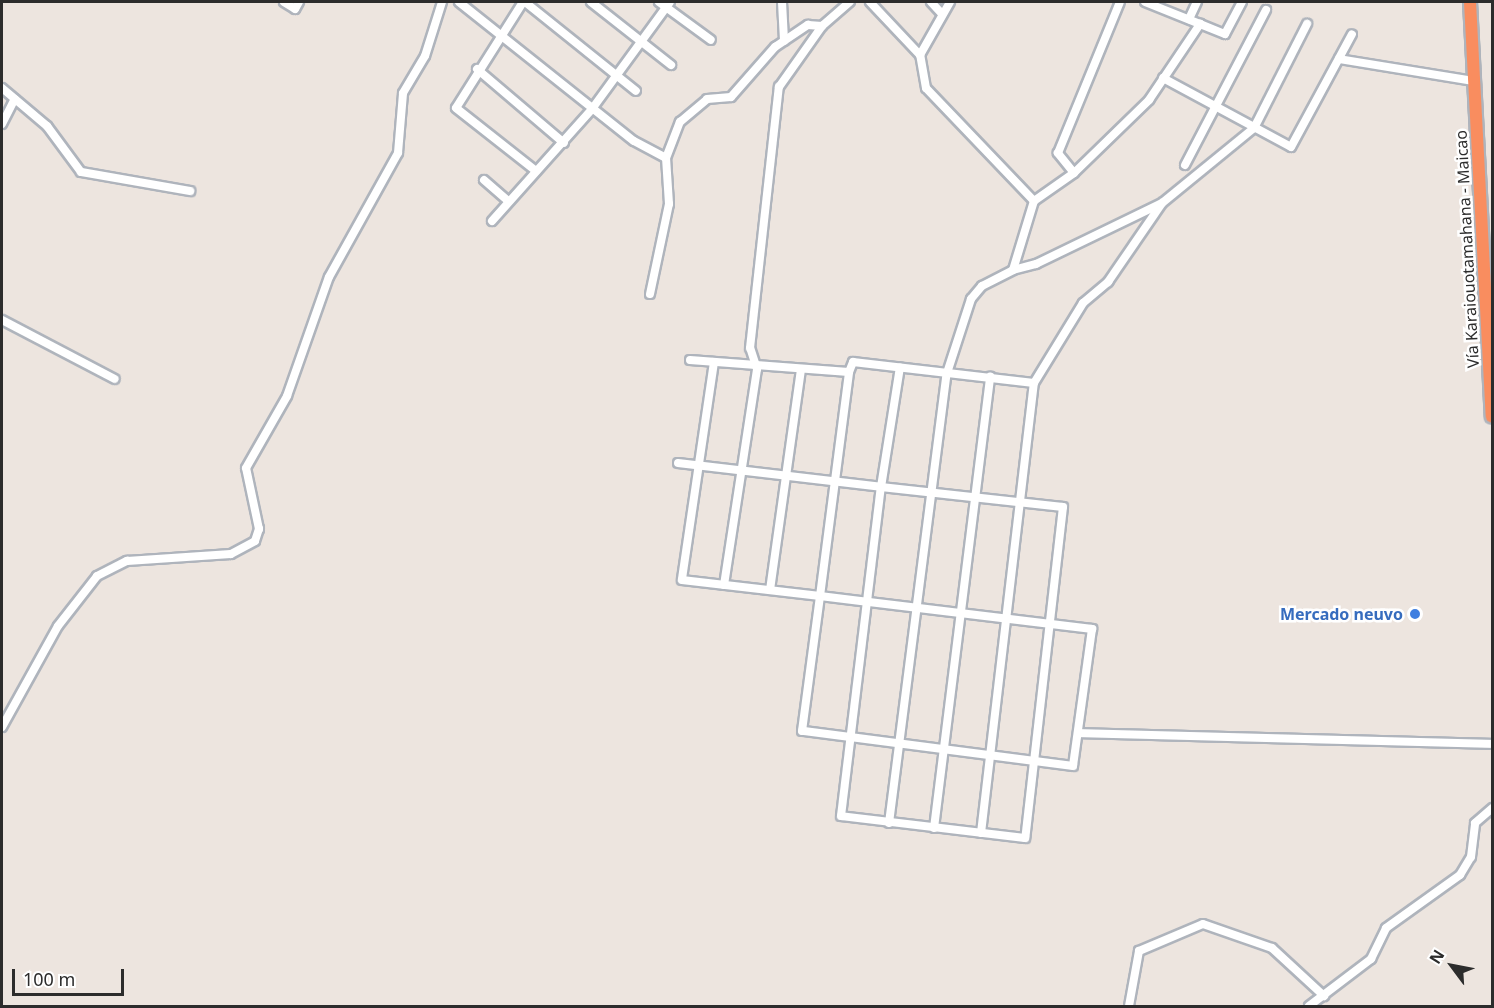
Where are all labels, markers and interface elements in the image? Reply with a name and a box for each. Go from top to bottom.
street label: Vía Karaiouotamahana - Maicao [1451,130,1483,368]
place label: Mercado neuvo [1280,604,1403,624]
marker: Mercado neuvo [1408,607,1422,621]
north arrow [1422,936,1482,996]
text: N [1424,945,1450,968]
scale bar [15,957,128,995]
text: 100 m [23,967,75,991]

